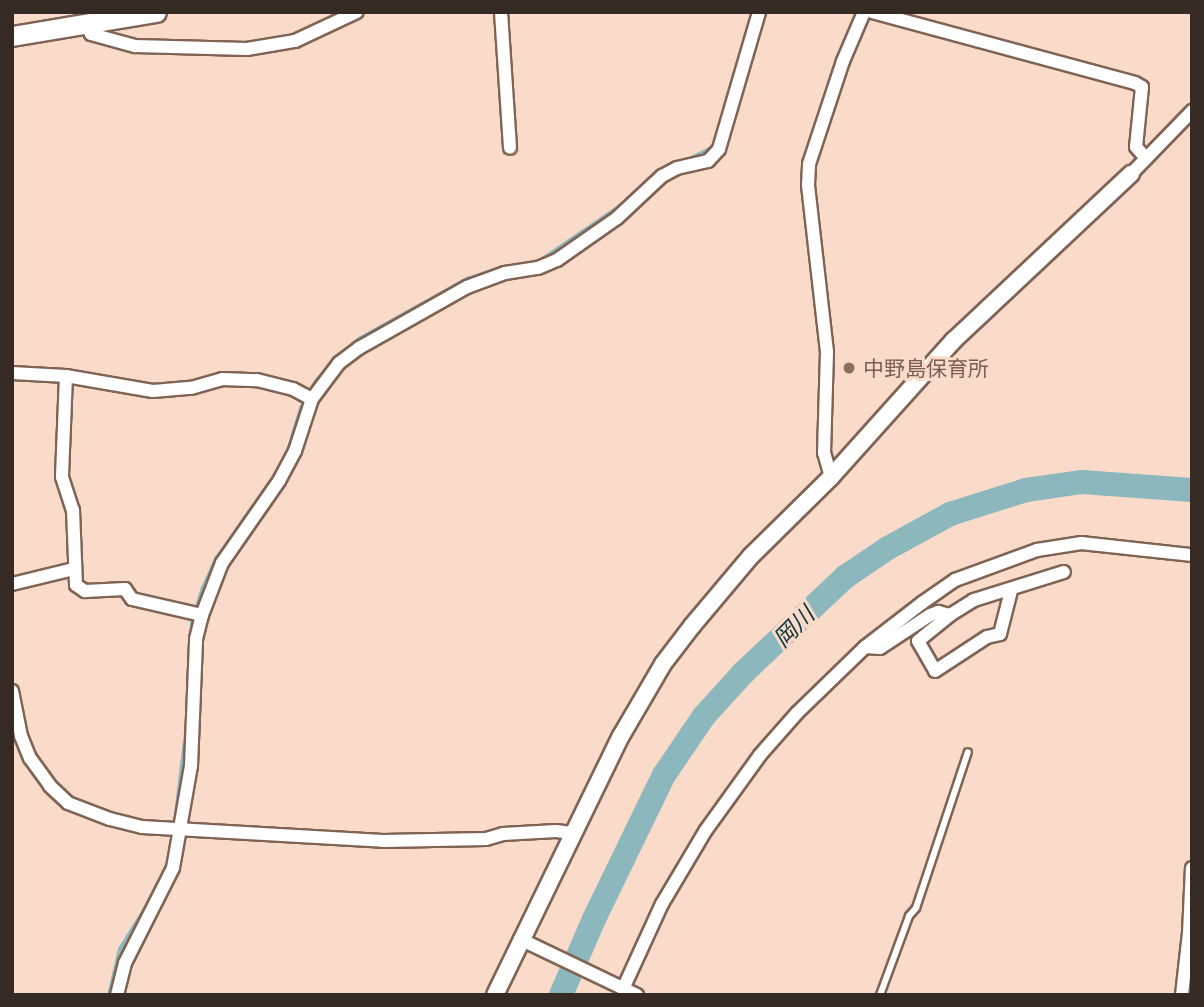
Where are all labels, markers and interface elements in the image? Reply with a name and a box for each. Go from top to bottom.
place label: 中野島保育所 [863,355,989,381]
marker: 中野島保育所 [841,360,857,376]
water label: 岡川 [768,601,820,653]

